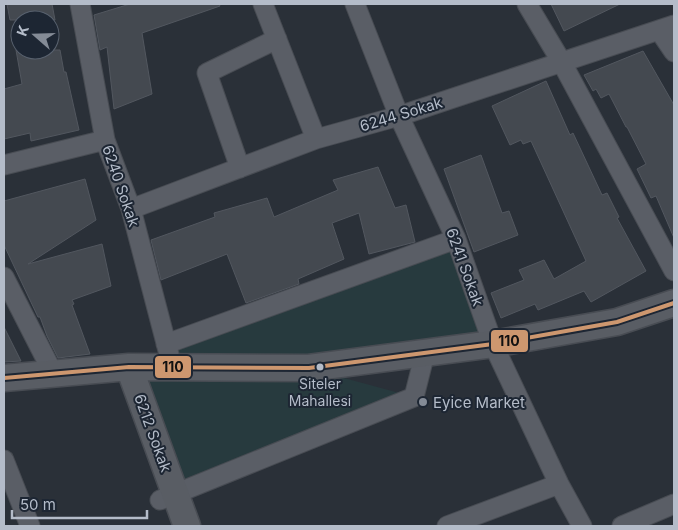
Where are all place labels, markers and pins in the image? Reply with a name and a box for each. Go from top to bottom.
marker: Siteler Mahallesi [315,362,325,372]
place label: Siteler Mahallesi [289,375,351,409]
place label: Eyice Market [433,393,525,412]
marker: Eyice Market [417,396,429,408]

